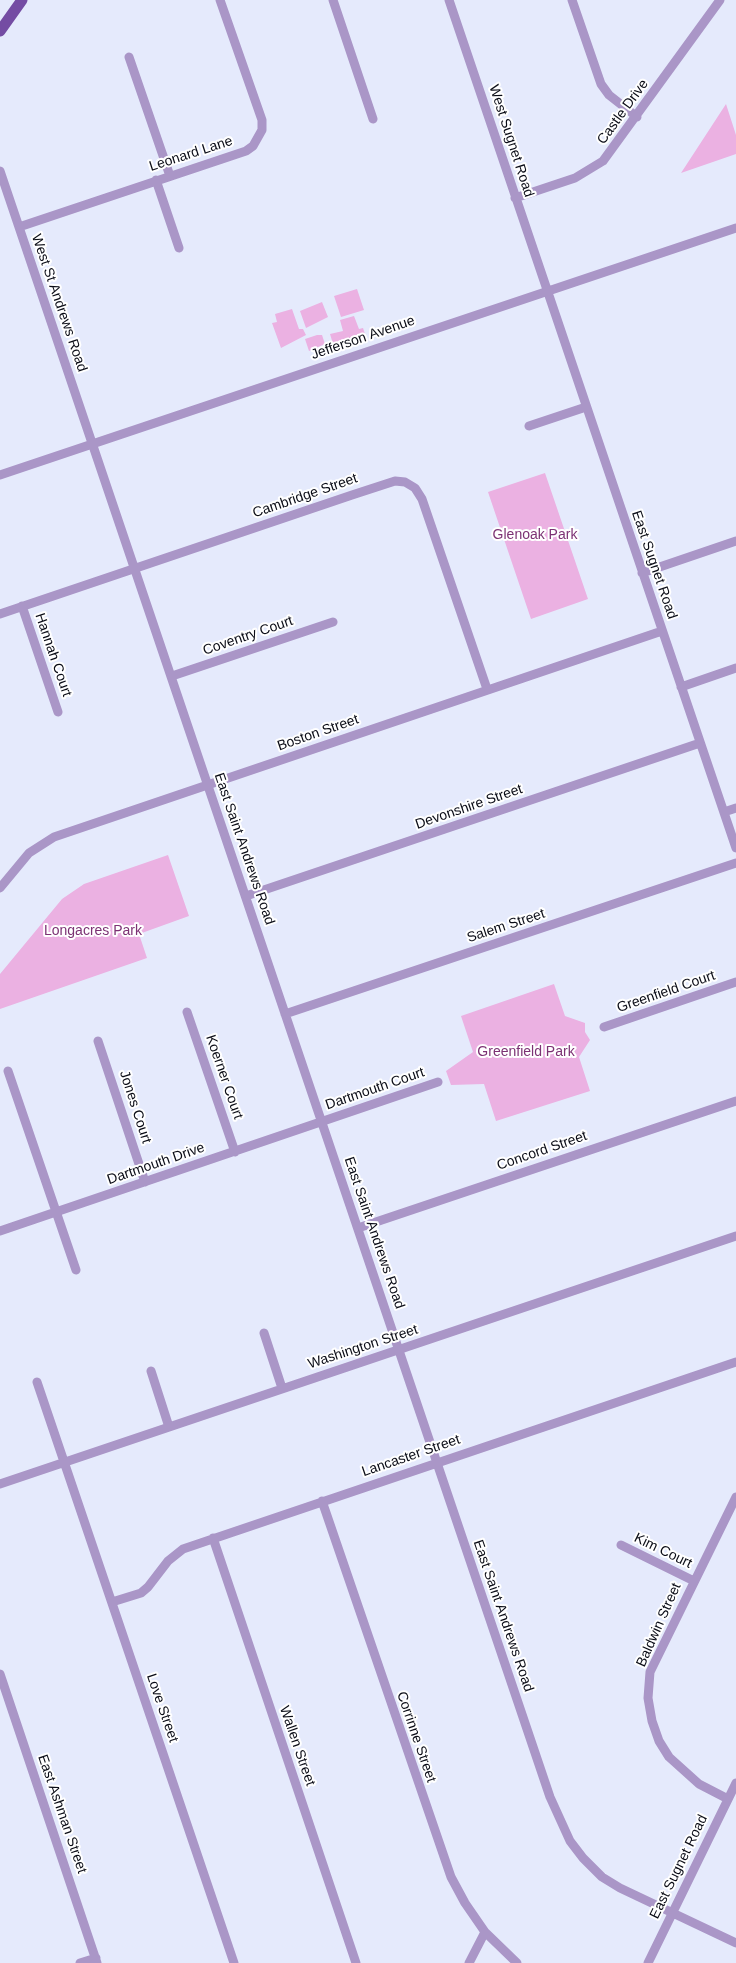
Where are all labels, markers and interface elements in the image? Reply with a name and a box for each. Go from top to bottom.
street label: Castle Drive [594,76,652,148]
street label: West Sugnet Road [485,83,537,199]
street label: Leonard Lane [147,133,235,175]
street label: West St Andrews Road [28,232,90,374]
street label: Jefferson Avenue [309,312,417,364]
street label: Cambridge Street [250,470,360,522]
street label: East Sugnet Road [628,509,680,621]
park label: Glenoak Park [493,527,577,543]
street label: Hannah Court [31,611,75,699]
street label: Coventry Court [201,613,295,659]
street label: Boston Street [275,711,361,755]
street label: East Saint Andrews Road [210,771,278,927]
street label: Devonshire Street [413,781,525,833]
street label: Salem Street [465,906,547,946]
park label: Longacres Park [44,923,142,939]
street label: Greenfield Court [615,967,717,1017]
street label: Koerner Court [202,1033,246,1121]
park label: Greenfield Park [477,1044,575,1060]
street label: Dartmouth Court [323,1064,427,1114]
street label: Jones Court [115,1069,155,1145]
street label: Concord Street [495,1128,589,1174]
street label: Dartmouth Drive [105,1139,207,1189]
street label: East Saint Andrews Road [340,1155,408,1311]
street label: Washington Street [306,1321,420,1373]
street label: Lancaster Street [360,1431,462,1481]
street label: Kim Court [631,1530,695,1572]
street label: East Saint Andrews Road [469,1538,537,1694]
street label: Baldwin Street [633,1580,685,1670]
street label: Love Street [142,1671,182,1745]
street label: Corrinne Street [393,1689,439,1785]
street label: Wallen Street [275,1704,319,1788]
street label: East Ashman Street [34,1752,90,1876]
street label: East Sugnet Road [647,1812,711,1922]

